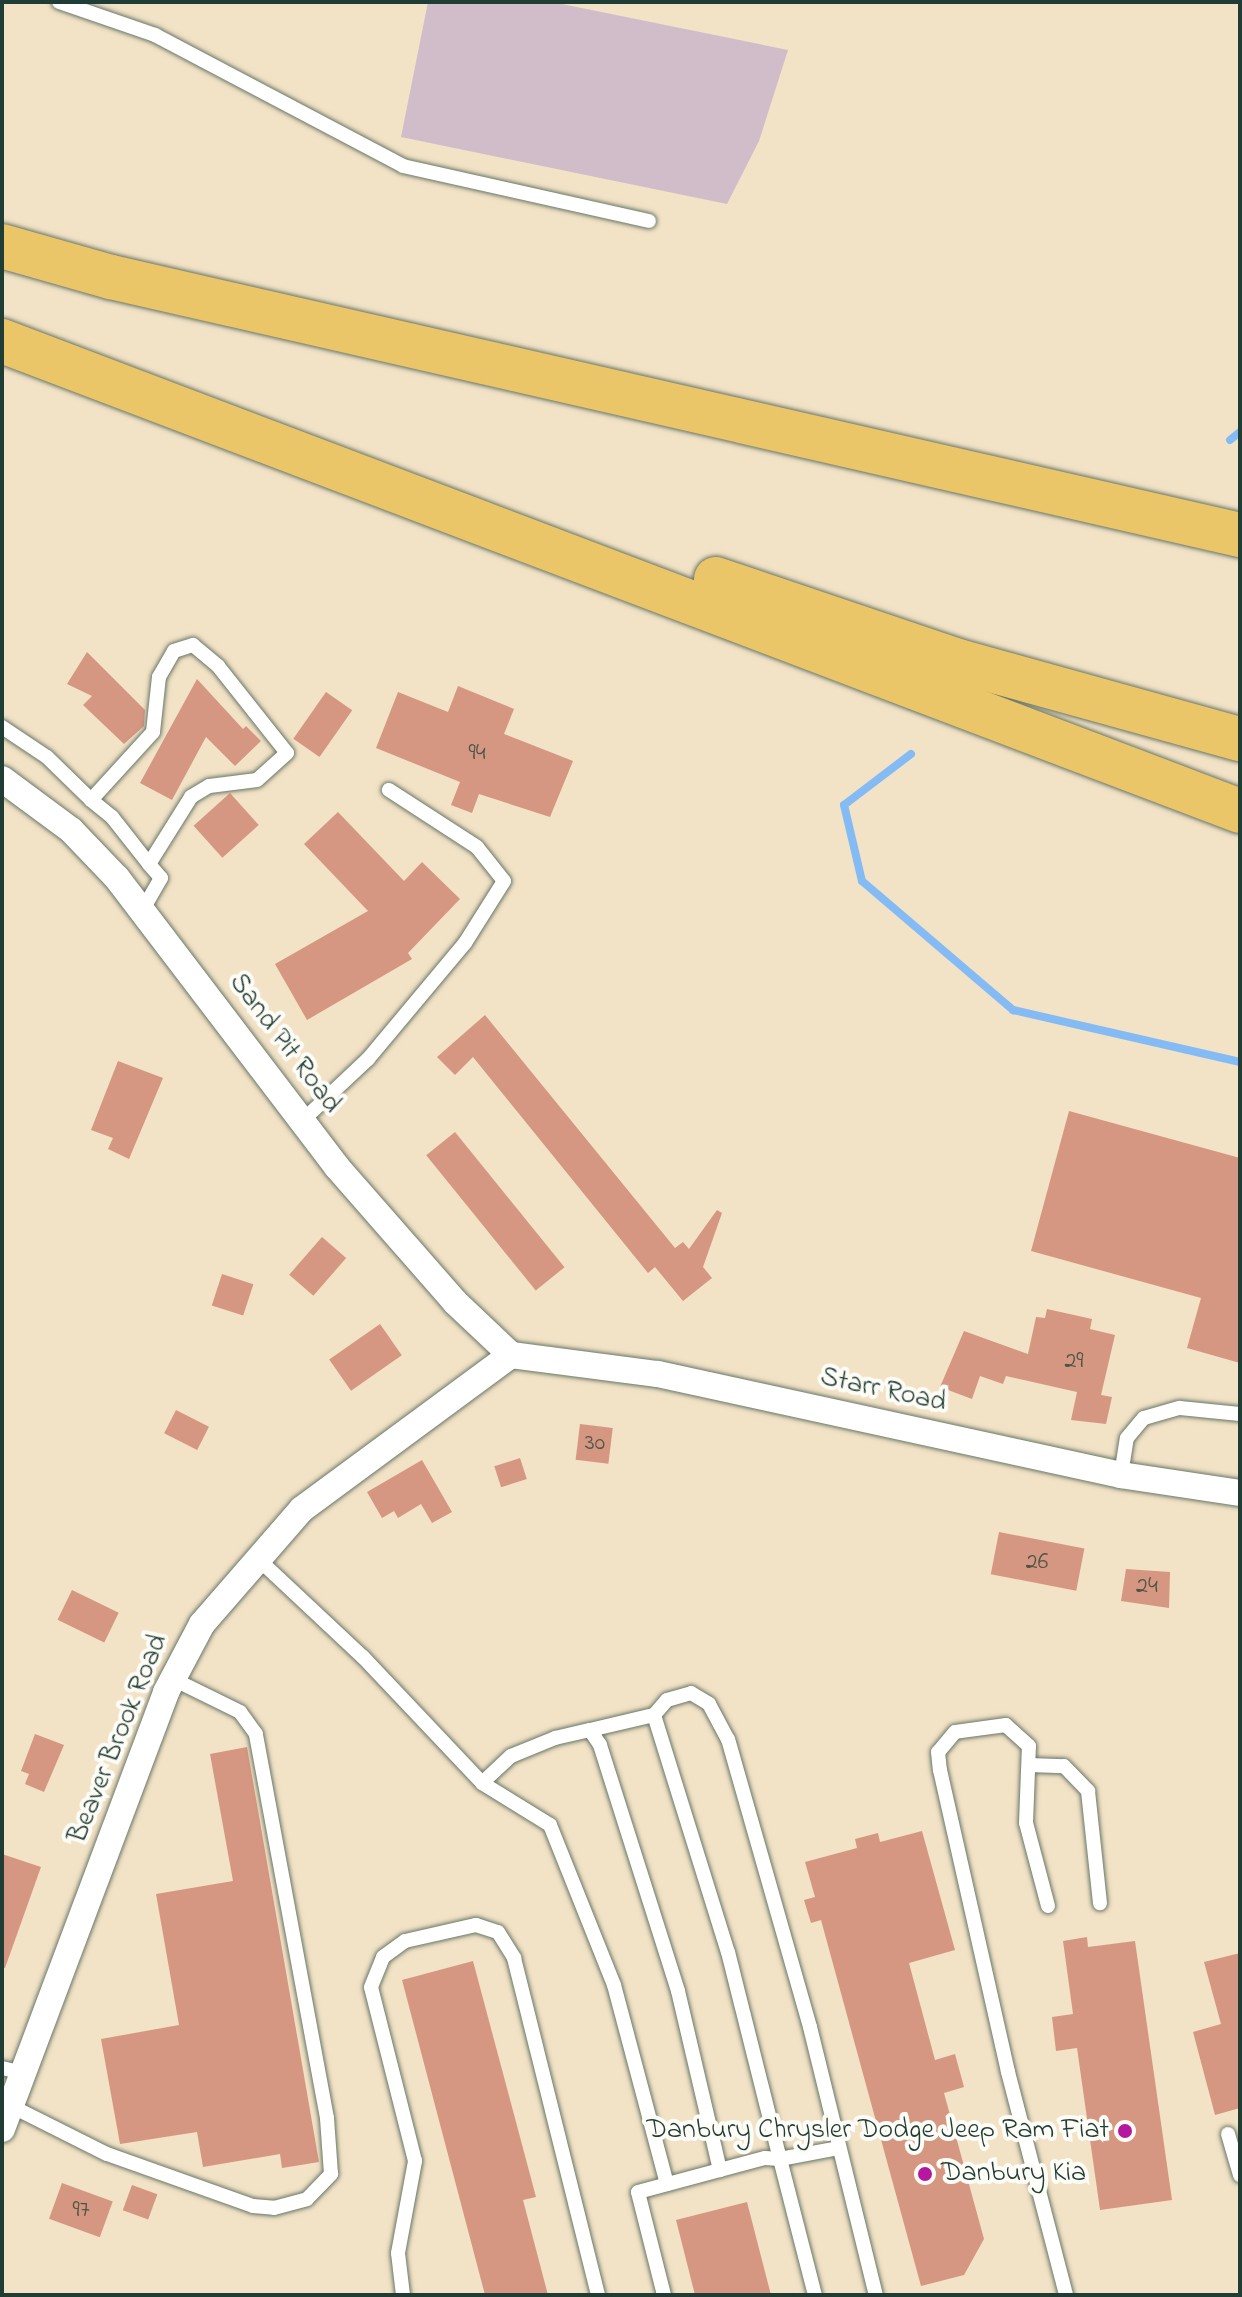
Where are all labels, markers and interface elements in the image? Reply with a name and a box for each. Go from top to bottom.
house number: 94 [468,740,486,768]
street label: Sand Pit Road [220,967,348,1121]
house number: 29 [1064,1348,1084,1376]
street label: Starr Road [817,1361,949,1421]
house number: 30 [585,1430,605,1458]
house number: 26 [1026,1549,1048,1577]
house number: 24 [1136,1573,1158,1601]
street label: Beaver Brook Road [62,1630,176,1848]
place label: Danbury Chrysler Dodge Jeep Ram Fiat [646,2114,1109,2148]
marker: Danbury Chrysler Dodge Jeep Ram Fiat [1116,2122,1134,2140]
place label: Danbury Kia [941,2157,1086,2191]
marker: Danbury Kia [916,2165,934,2183]
house number: 97 [72,2197,90,2225]

